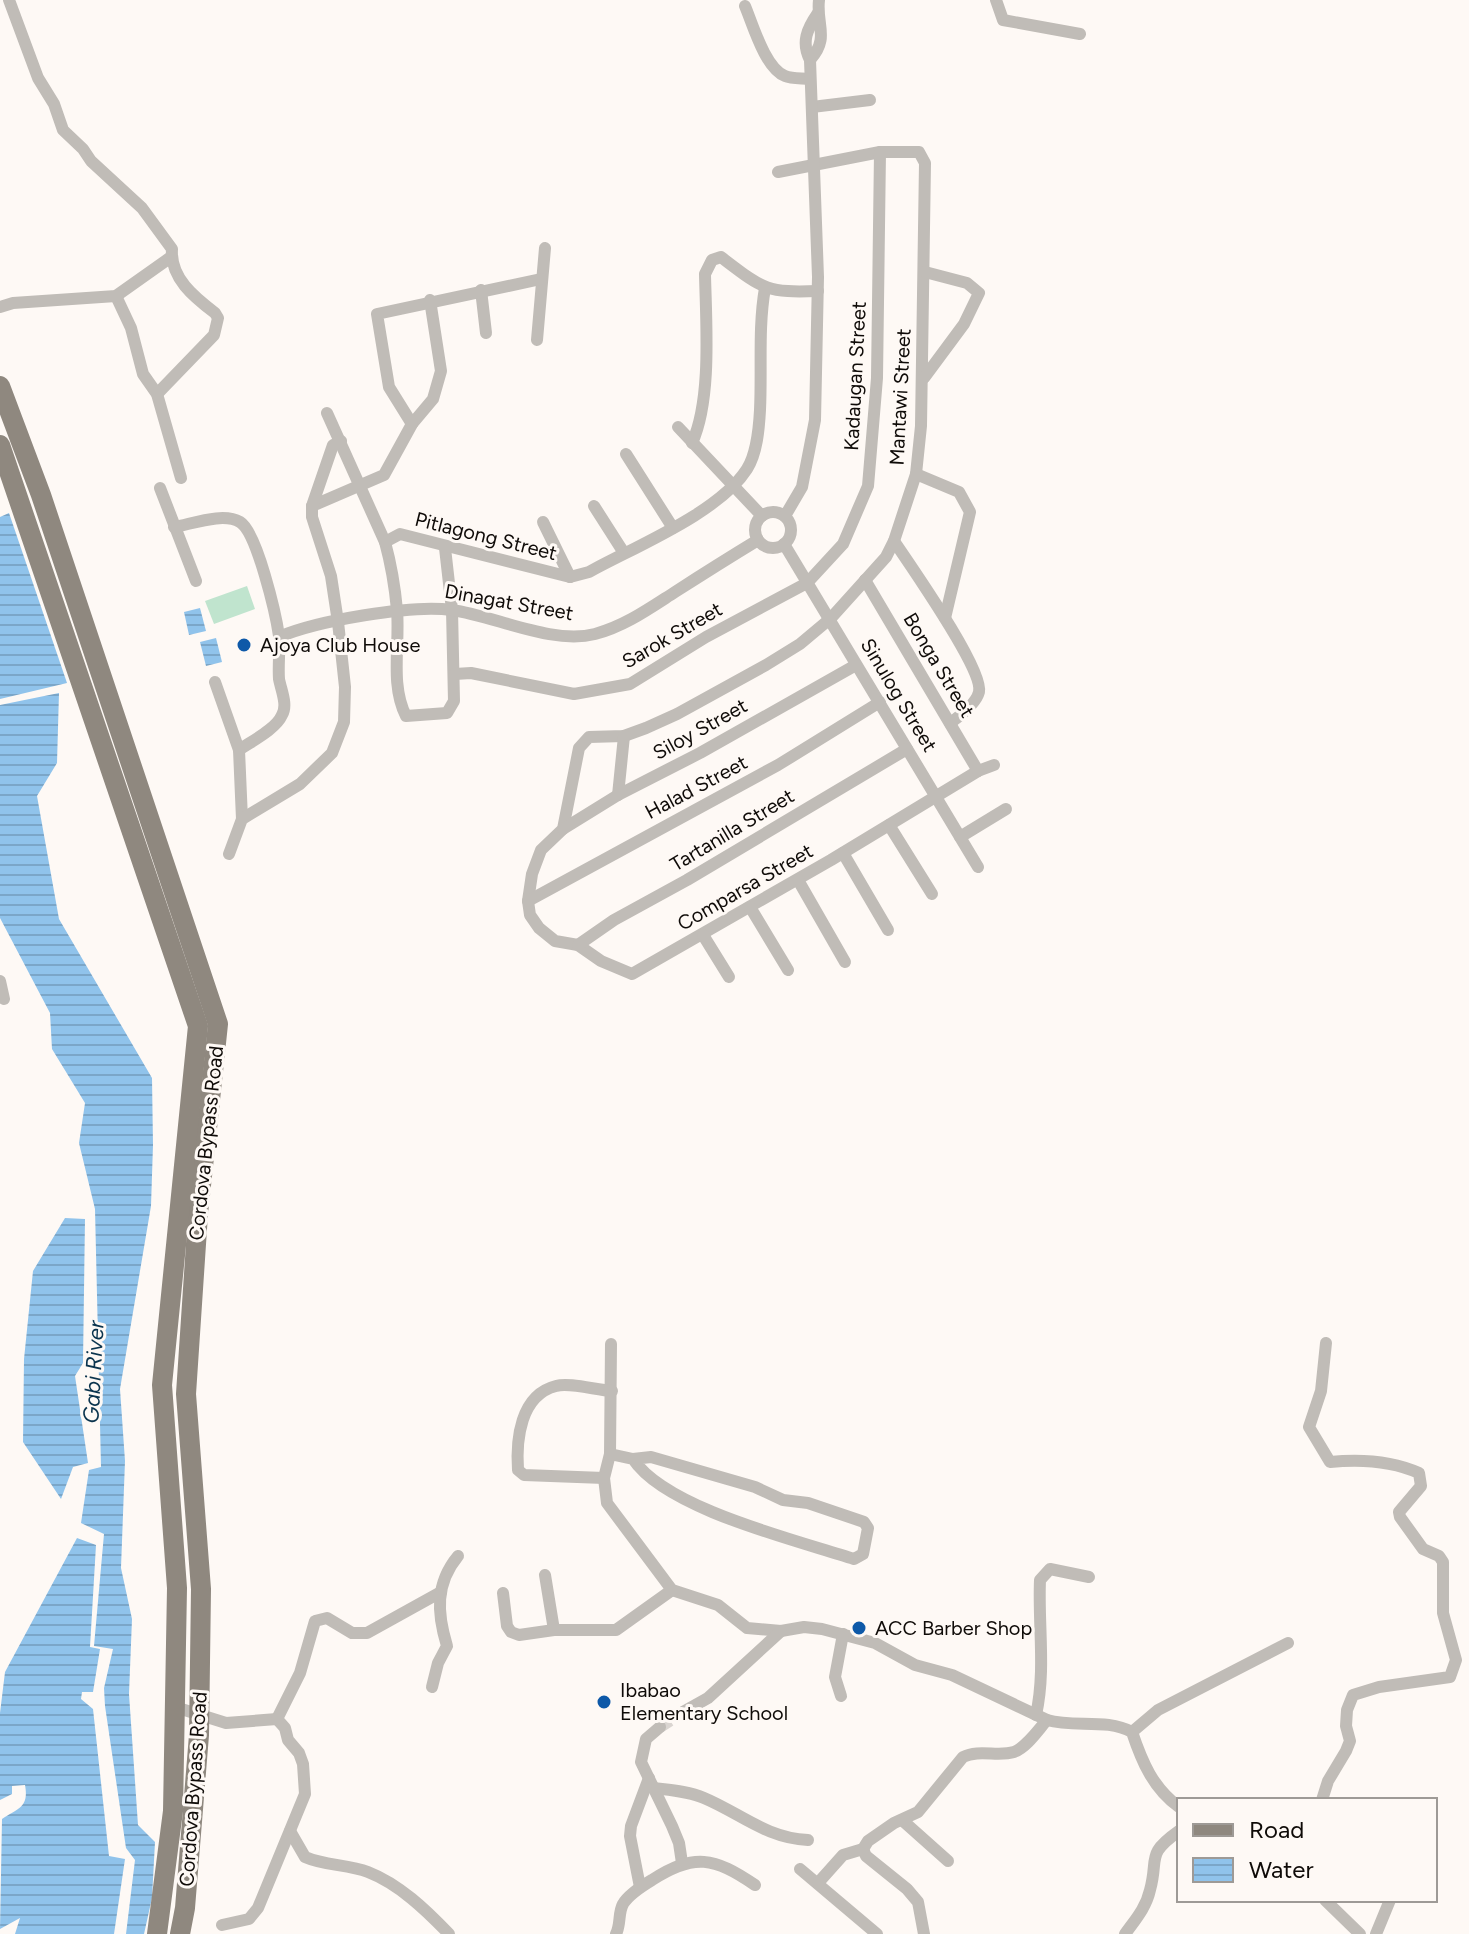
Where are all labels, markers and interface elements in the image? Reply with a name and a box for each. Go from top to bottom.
street label: Kadaugan Street [839,301,871,451]
street label: Mantawi Street [884,328,916,466]
street label: Pitlagong Street [412,507,560,565]
street label: Dinagat Street [443,579,575,625]
street label: Sarok Street [618,597,726,673]
street label: Bonga Street [898,608,980,722]
place label: Ajoya Club House [260,633,420,657]
street label: Sinulog Street [856,634,942,756]
marker: Ajoya Club House [235,636,253,654]
street label: Siloy Street [649,693,751,765]
street label: Halad Street [641,750,751,824]
street label: Tartanilla Street [666,784,798,876]
street label: Comparsa Street [673,839,817,935]
street label: Cordova Bypass Road [184,1045,228,1241]
water label: Gabi River [77,1318,110,1424]
place label: ACC Barber Shop [875,1616,1032,1640]
marker: ACC Barber Shop [850,1619,868,1637]
place label: Ibabao Elementary School [620,1678,788,1725]
street label: Cordova Bypass Road [174,1691,212,1887]
marker: Ibabao Elementary School [595,1693,613,1711]
legend [1177,1798,1437,1902]
text: Road [1249,1815,1304,1844]
text: Water [1249,1855,1314,1884]

